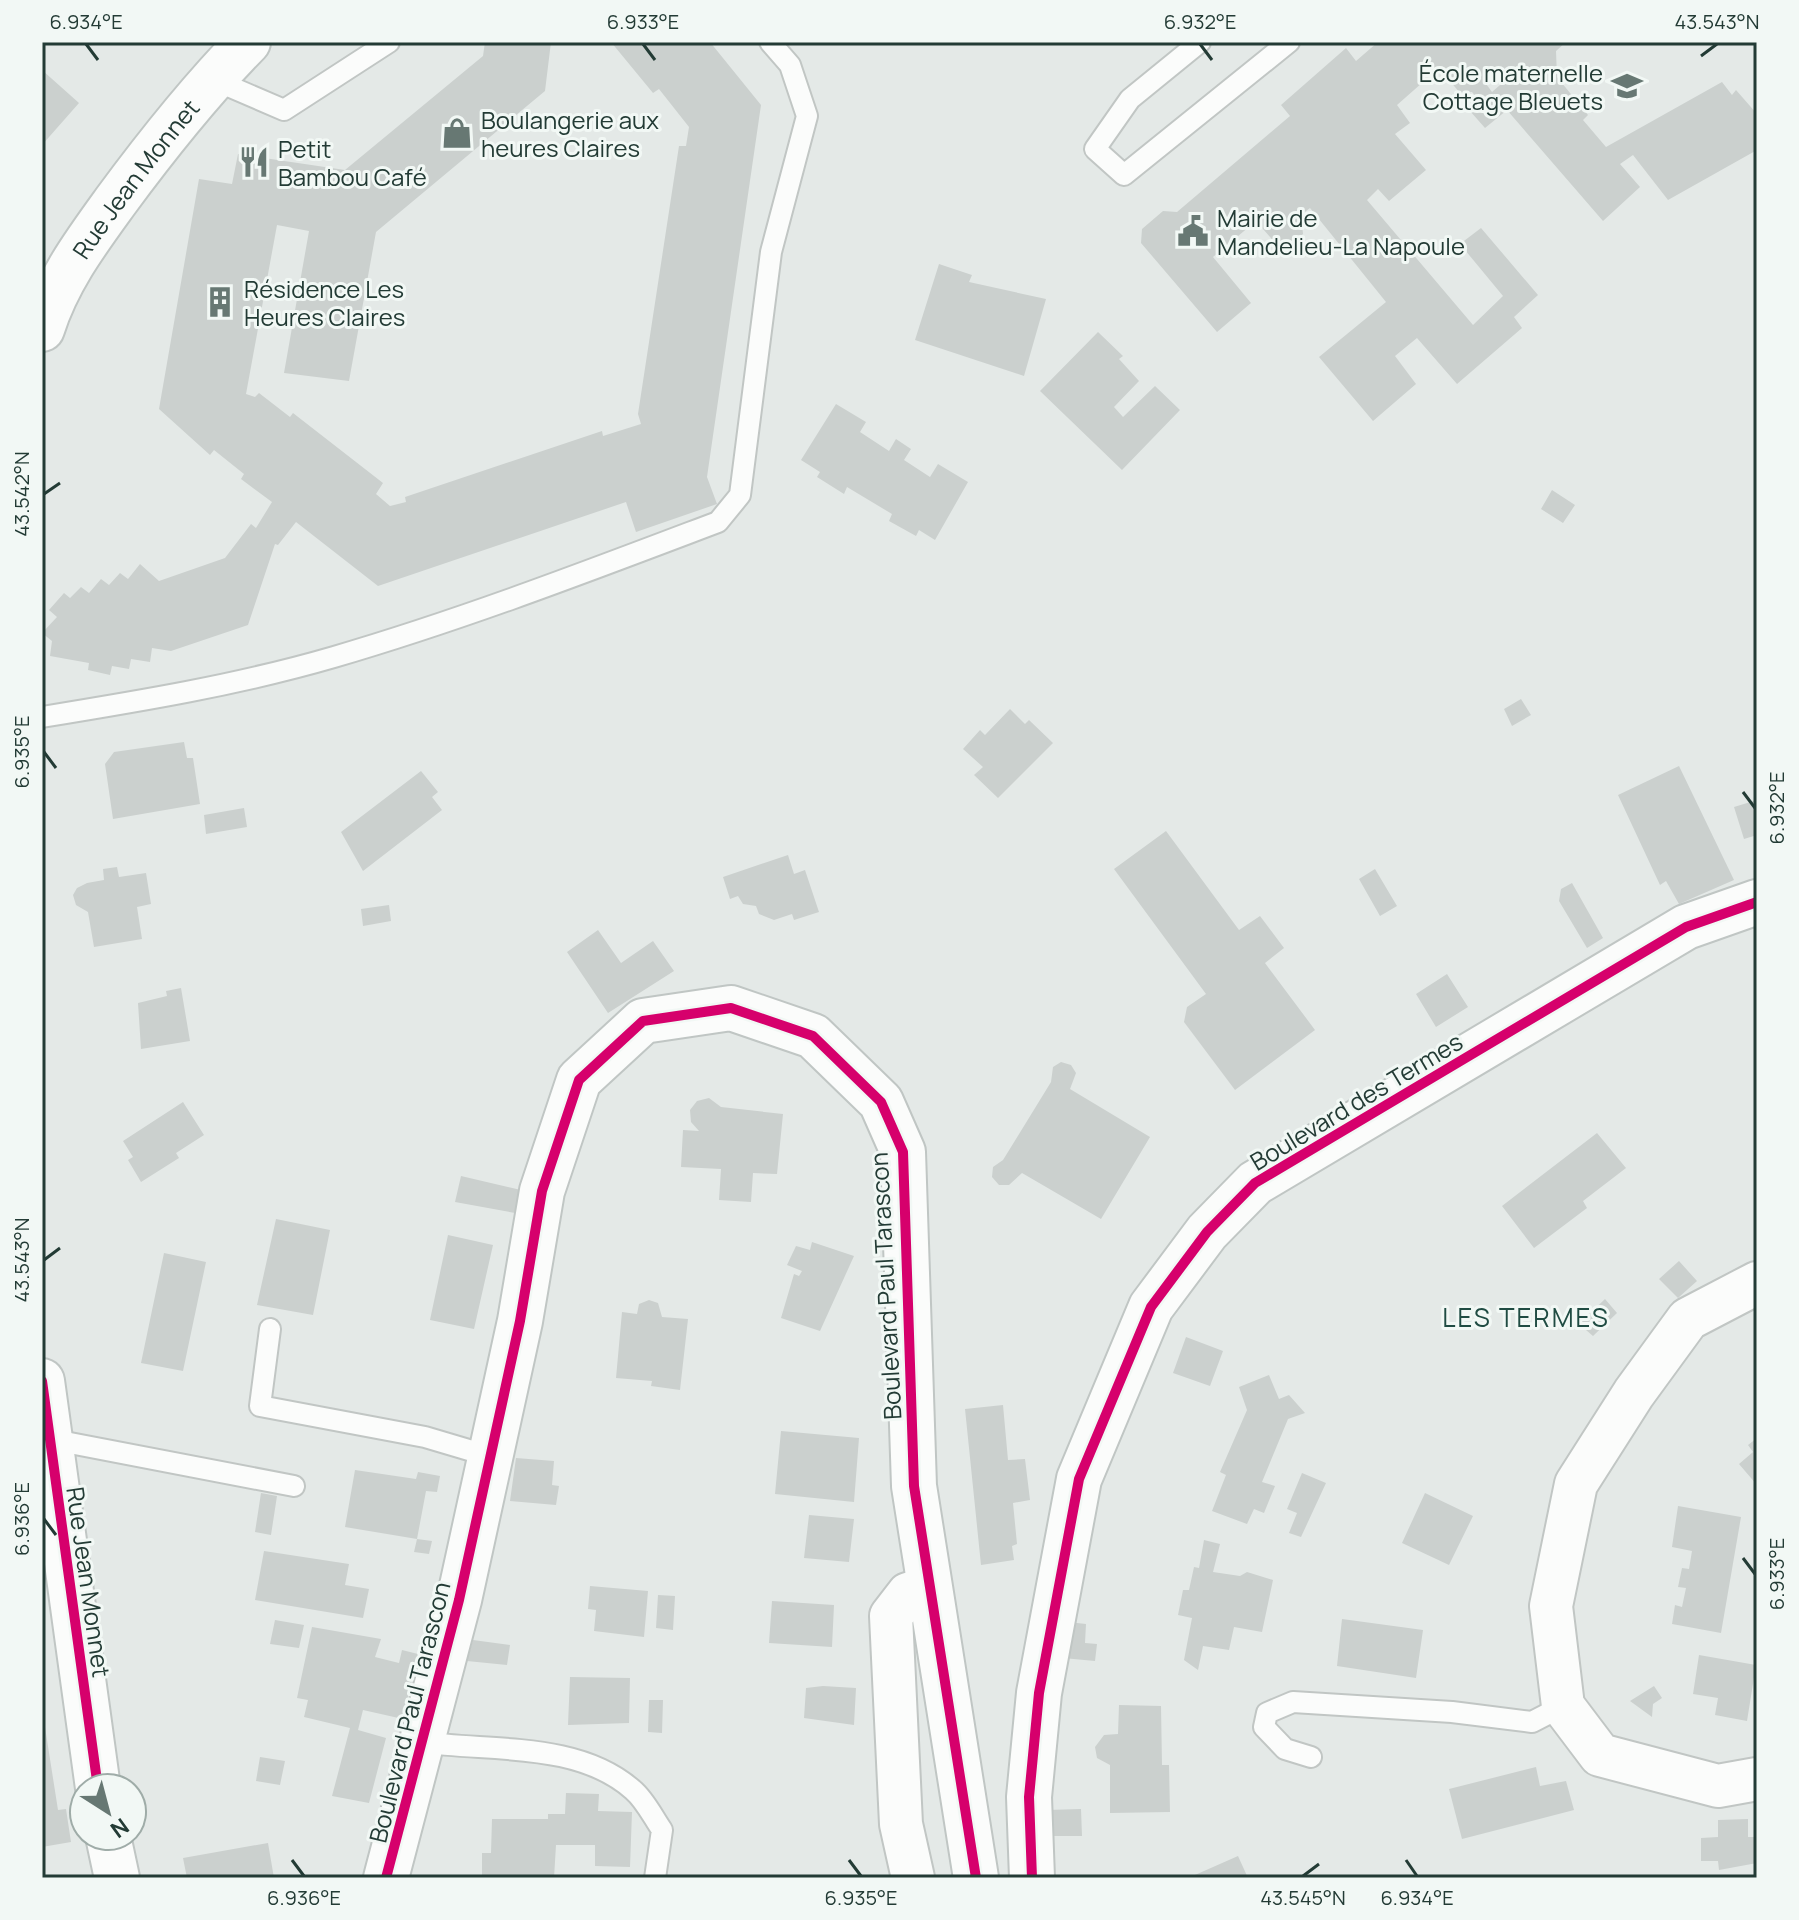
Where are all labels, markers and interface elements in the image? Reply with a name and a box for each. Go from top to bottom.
text: 6.934°E [49,8,123,35]
text: 6.933°E [607,8,679,35]
text: 6.932°E [1164,8,1236,35]
text: 43.543°N [1674,8,1760,35]
place label: École maternelle Cottage Bleuets [1419,56,1603,117]
school or university icon: École maternelle Cottage Bleuets [1610,69,1644,103]
street label: Rue Jean Monnet [64,92,206,265]
place label: Boulangerie aux heures Claires [481,103,659,164]
shop icon: Boulangerie aux heures Claires [440,116,474,150]
place label: Petit Bambou Café [278,132,427,193]
restaurant icon: Petit Bambou Café [237,145,271,179]
place label: Mairie de Mandelieu-La Napoule [1217,201,1465,262]
public building icon: Mairie de Mandelieu-La Napoule [1176,214,1210,248]
place label: Résidence Les Heures Claires [244,272,405,333]
building icon: Résidence Les Heures Claires [203,285,237,319]
text: 43.542°N [8,451,35,537]
text: 6.935°E [8,716,35,788]
text: 6.932°E [1763,772,1790,844]
street label: Boulevard des Termes [1244,1024,1468,1178]
street label: Boulevard Paul Tarascon [862,1151,908,1421]
text: 43.543°N [8,1217,35,1303]
district label: LES TERMES [1442,1299,1610,1335]
text: 6.936°E [8,1482,35,1556]
street label: Rue Jean Monnet [59,1485,119,1679]
text: 6.933°E [1763,1538,1790,1610]
street label: Boulevard Paul Tarascon [361,1578,457,1846]
north arrow [68,1772,148,1852]
text: N [105,1811,135,1845]
text: 6.936°E [267,1884,341,1911]
text: 6.935°E [825,1884,897,1911]
text: 43.545°N [1260,1884,1346,1911]
text: 6.934°E [1380,1884,1454,1911]

